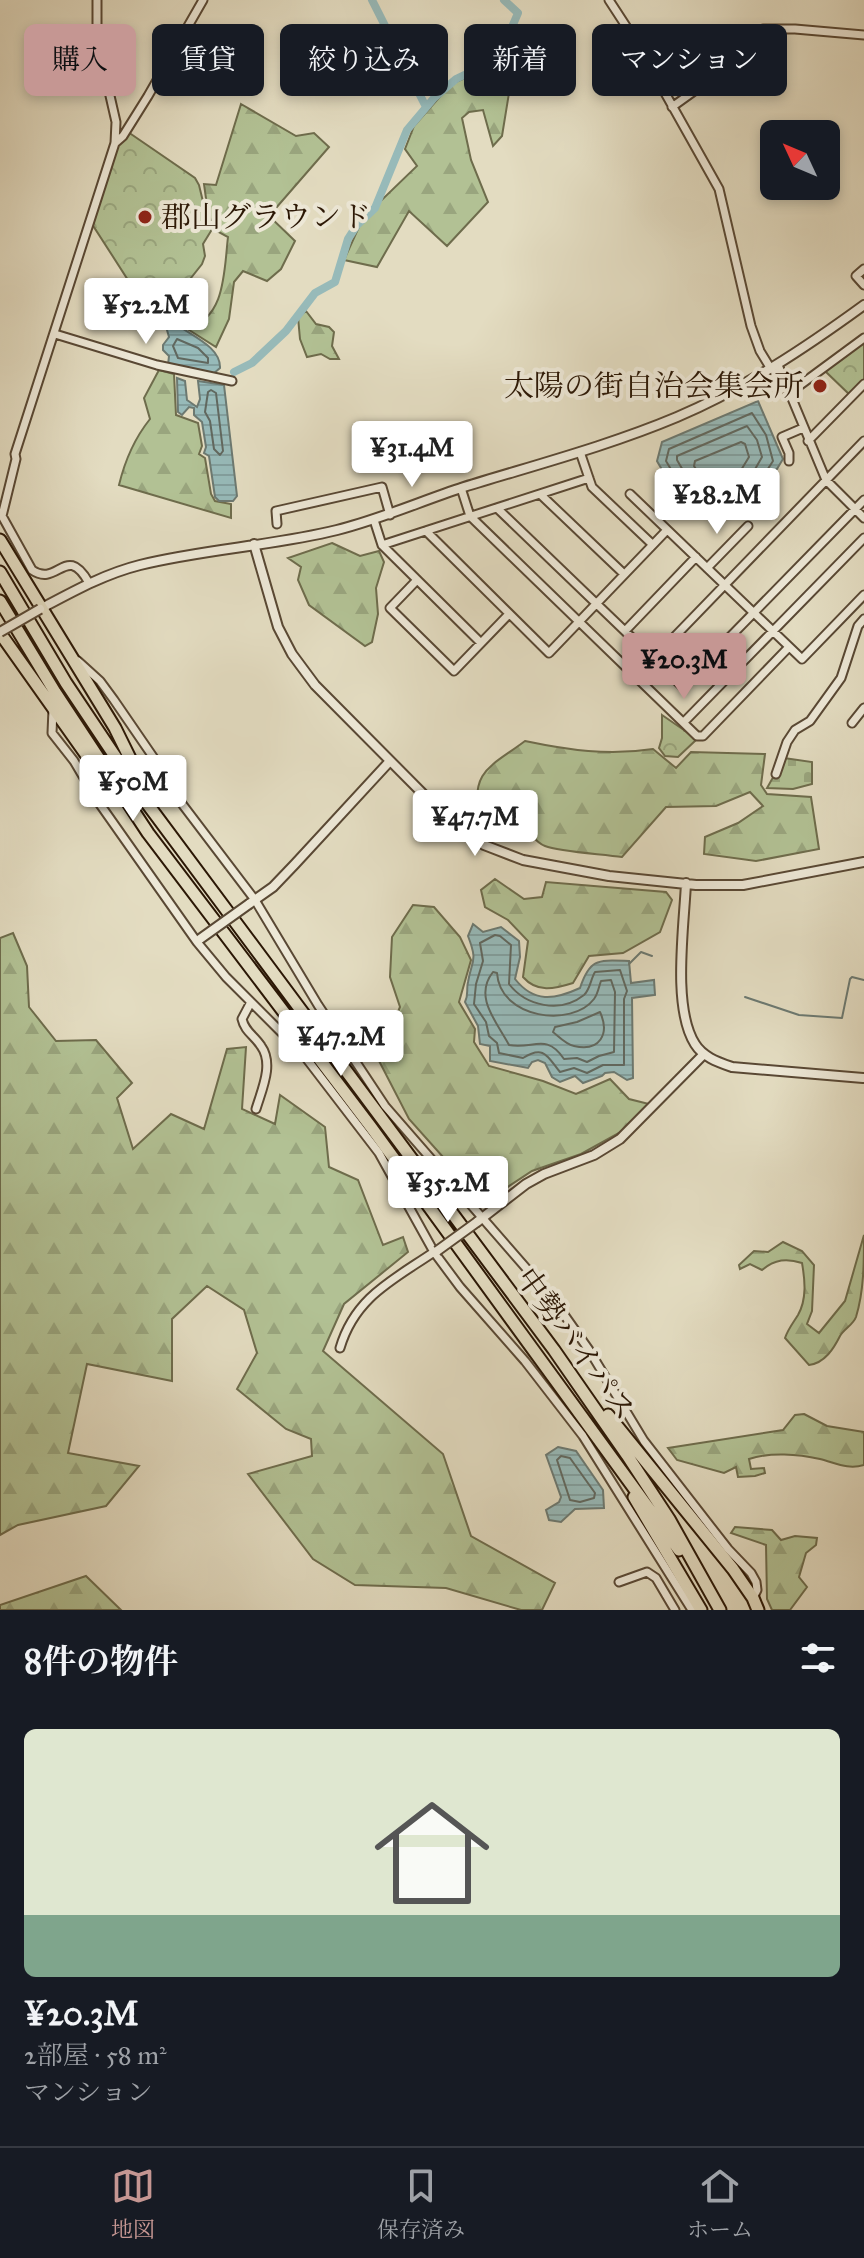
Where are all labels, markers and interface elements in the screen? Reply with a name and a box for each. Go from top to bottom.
chip: 購入 [24,24,136,96]
chip: 賃貸 [152,24,264,96]
chip: 絞り込み [280,24,448,96]
chip: 新着 [464,24,576,96]
chip: マンション [592,24,787,96]
north arrow [760,120,840,200]
map controls [760,120,840,200]
place label: 郡山グラウンド [161,199,371,235]
marker: 郡山グラウンド [136,208,154,226]
pin: ¥52.2M [81,278,211,346]
text: ¥52.2M [102,288,190,320]
place label: 太陽の街自治会集会所 [504,368,804,404]
marker: 太陽の街自治会集会所 [811,377,829,395]
pin: ¥31.4M [347,421,477,489]
text: ¥31.4M [370,431,454,463]
pin: ¥28.2M [652,468,782,536]
text: ¥28.2M [673,478,761,510]
pin: ¥20.3M [619,633,749,701]
text: ¥20.3M [640,643,728,675]
pin: ¥50M [86,755,180,823]
text: ¥50M [97,765,169,797]
pin: ¥47.7M [410,790,540,858]
text: ¥47.7M [431,800,519,832]
pin: ¥47.2M [276,1010,406,1078]
text: ¥47.2M [296,1020,386,1052]
pin: ¥35.2M [383,1156,513,1224]
text: ¥35.2M [406,1166,490,1198]
street label: 中勢バイパス [509,1261,643,1427]
icon: filters [796,1636,840,1680]
text: 8件の物件 [24,1641,178,1682]
icon: home [360,1781,504,1925]
text: ¥20.3M [24,1993,139,2034]
text: 2部屋 · 58 m² [24,2039,167,2071]
text: マンション [24,2076,153,2108]
tab: 地図 [111,2164,155,2243]
tab: 保存済み [377,2164,465,2243]
tab: ホーム [687,2164,753,2243]

